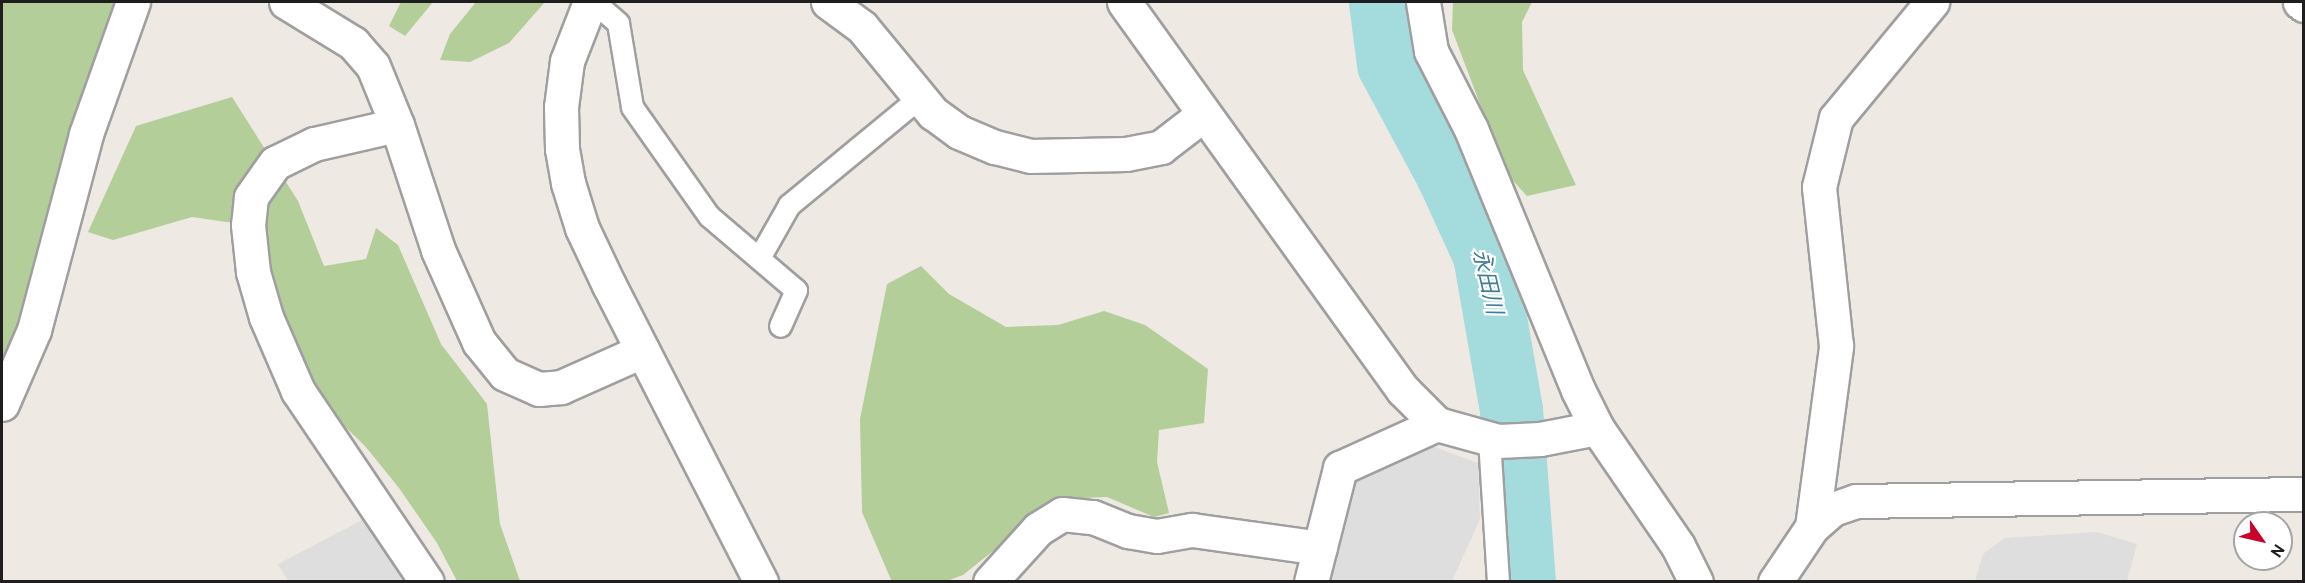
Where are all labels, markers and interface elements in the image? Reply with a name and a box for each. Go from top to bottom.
water label: 永田川 [1466,247,1506,317]
north arrow [2233,511,2293,571]
text: N [2265,540,2288,560]

